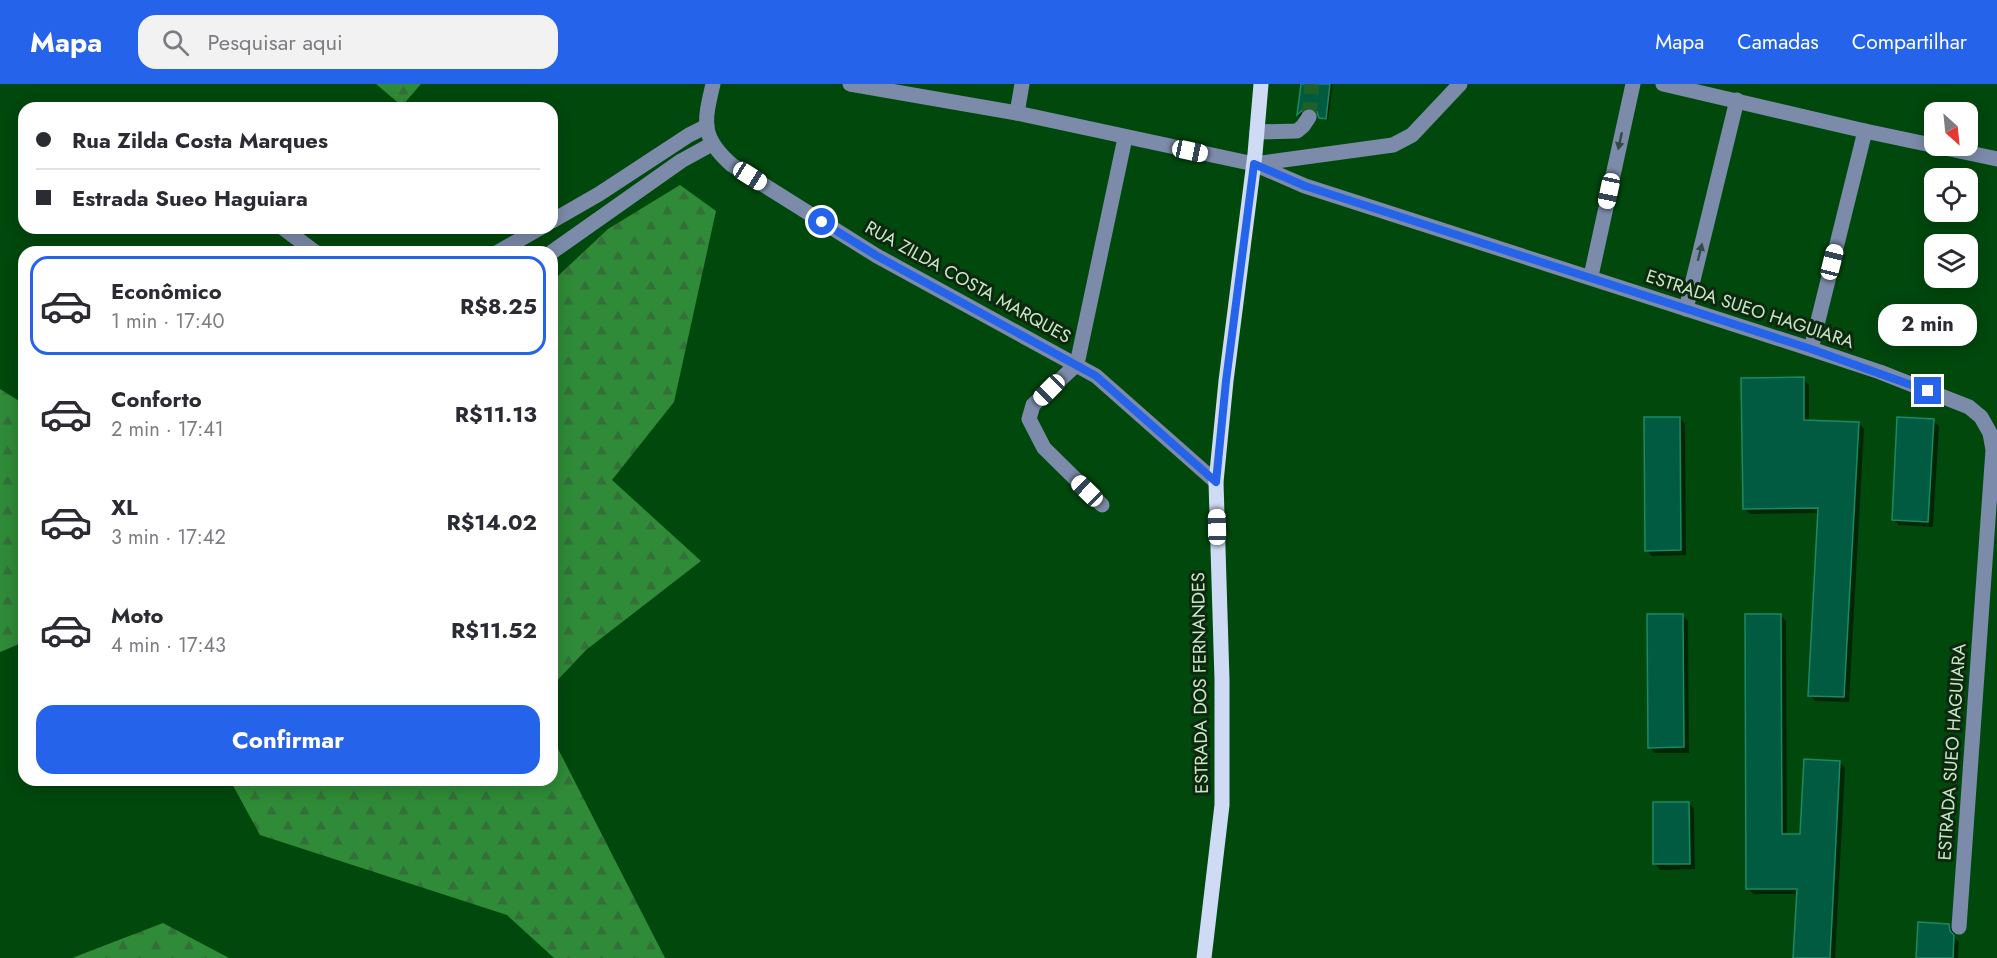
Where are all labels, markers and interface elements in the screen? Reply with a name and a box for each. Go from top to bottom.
search box [138,15,558,69]
text: Mapa [30,22,102,63]
icon: search [159,26,192,59]
text: Pesquisar aqui [207,26,343,58]
text: Mapa [1655,27,1704,57]
text: Camadas [1737,27,1819,57]
text: Compartilhar [1852,27,1967,57]
north arrow [1924,102,1978,156]
map controls [1924,102,1978,288]
text: Rua Zilda Costa Marques [72,124,328,156]
one-way arrow [1615,132,1625,150]
car [1171,138,1209,164]
car [730,159,770,193]
button: locate [1924,168,1978,222]
car [1596,172,1622,210]
text: Estrada Sueo Haguiara [72,182,308,214]
route start [808,208,835,235]
street label: RUA ZILDA COSTA MARQUES [860,214,1076,350]
button: layers [1924,234,1978,288]
car [1819,242,1845,282]
one-way arrow [1695,243,1705,261]
street label: ESTRADA SUEO HAGUIARA [1643,263,1858,355]
text: Econômico [111,275,222,307]
icon: car [39,279,93,333]
text: R$8.25 [460,290,537,322]
callout: 2 min [1878,304,1978,346]
text: 1 min · 17:40 [111,307,224,336]
text: 2 min [1901,310,1954,339]
car [1030,371,1068,409]
route end [1914,377,1941,404]
text: Conforto [111,383,202,415]
icon: car [39,387,93,441]
text: R$11.13 [455,398,537,430]
text: 2 min · 17:41 [111,415,224,444]
car [1068,472,1106,510]
text: XL [111,491,138,523]
icon: car [39,495,93,549]
text: R$14.02 [446,506,537,538]
car [1208,509,1226,545]
text: 3 min · 17:42 [111,523,226,552]
street label: ESTRADA DOS FERNANDES [1185,572,1215,794]
text: Moto [111,599,164,631]
icon: car [39,603,93,657]
text: R$11.52 [451,614,537,646]
text: 4 min · 17:43 [111,631,226,660]
street label: ESTRADA SUEO HAGUIARA [1931,643,1973,861]
button: Confirmar [36,705,540,774]

